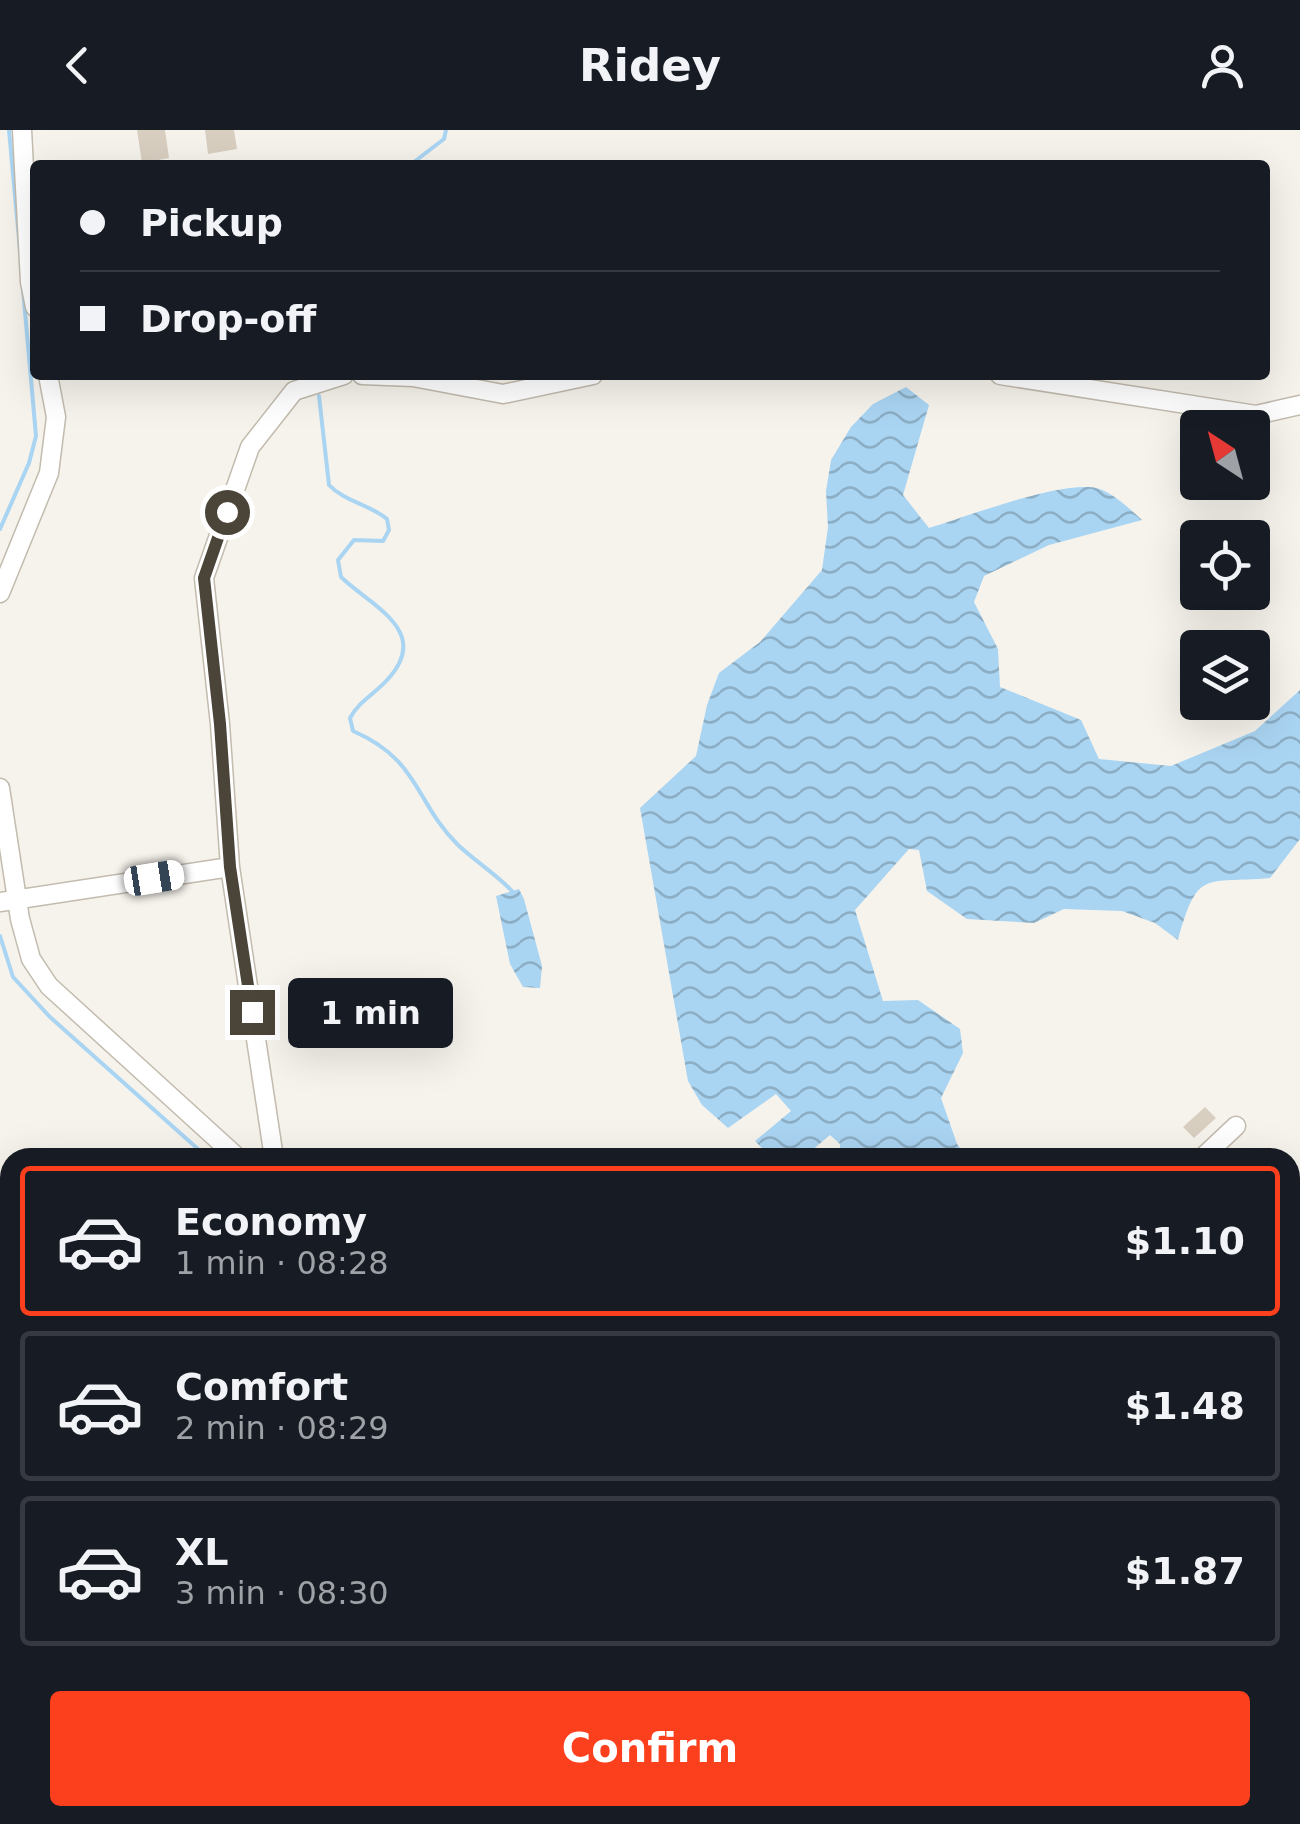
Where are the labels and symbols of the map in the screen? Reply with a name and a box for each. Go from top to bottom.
north arrow [1180,410,1270,500]
route start [205,490,250,535]
car [122,858,186,898]
callout: 1 min [287,977,452,1047]
route end [230,990,275,1035]

